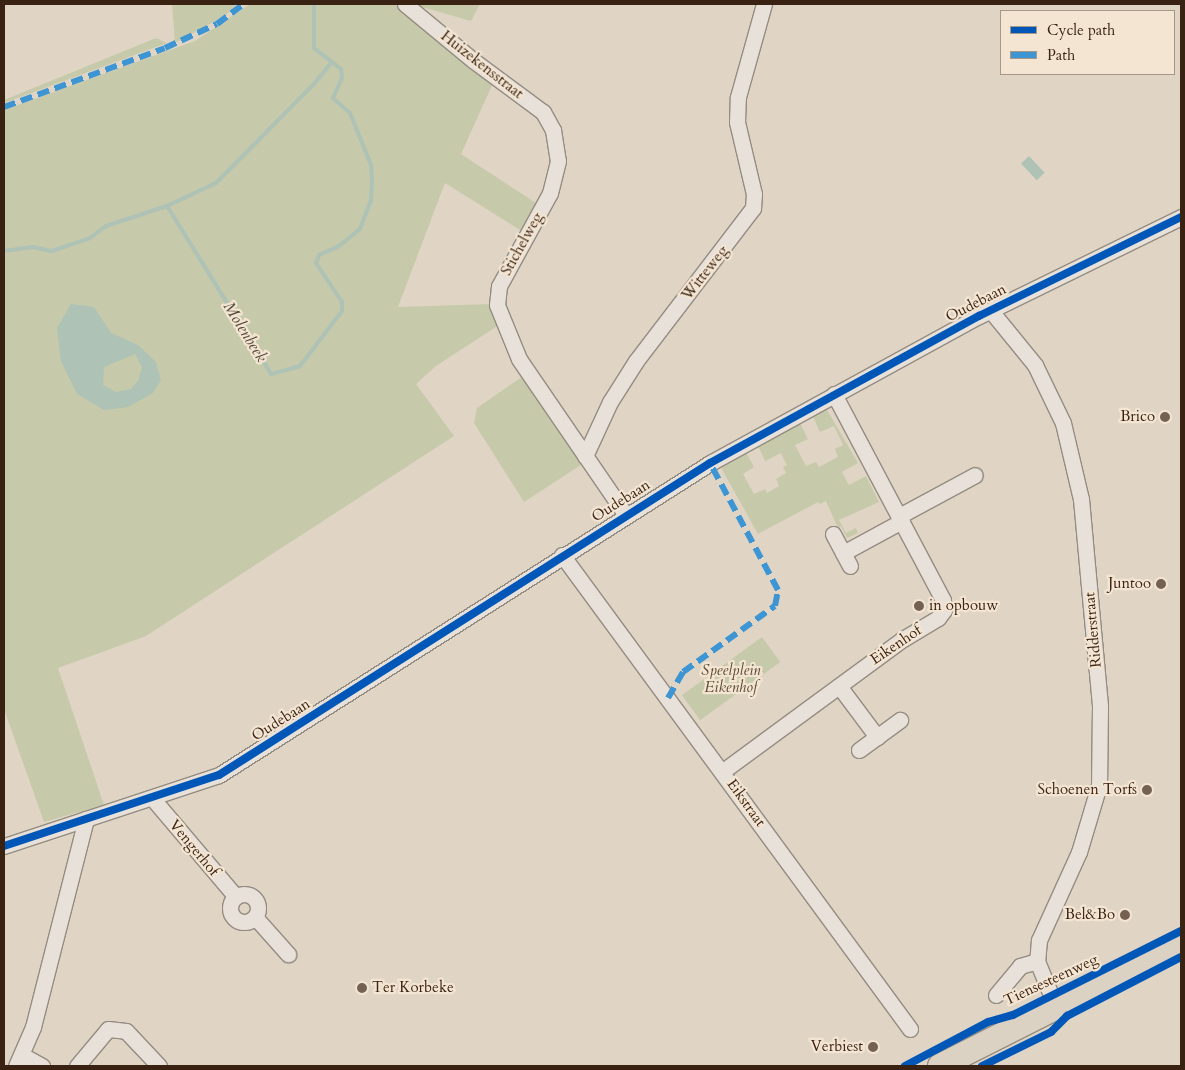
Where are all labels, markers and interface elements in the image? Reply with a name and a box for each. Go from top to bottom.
legend [1000,10,1175,75]
text: Cycle path [1047,20,1115,40]
street label: Huizekensstraat [437,27,527,103]
text: Path [1047,45,1075,65]
street label: Stichelweg [497,209,547,279]
street label: Witteweg [678,242,732,304]
street label: Oudebaan [943,280,1009,326]
water label: Molenbeek [219,298,271,366]
place label: Brico [1120,408,1155,426]
marker: Brico [1159,411,1171,423]
street label: Oudebaan [588,476,654,526]
place label: Juntoo [1108,575,1151,593]
marker: Juntoo [1155,578,1167,590]
street label: Ridderstraat [1081,591,1105,669]
place label: in opbouw [929,597,998,615]
marker: in opbouw [913,600,925,612]
street label: Eikenhof [867,621,925,669]
park label: Speelplein Eikenhof [701,661,761,696]
street label: Oudebaan [248,695,314,745]
street label: Eikstraat [723,776,769,830]
place label: Schoenen Torfs [1037,781,1137,799]
marker: Schoenen Torfs [1141,784,1153,796]
street label: Vengerhof [165,816,223,880]
place label: Bel&Bo [1065,906,1115,924]
marker: Bel&Bo [1119,909,1131,921]
street label: Tiensesteenweg [1001,950,1101,1010]
place label: Ter Korbeke [372,979,454,997]
marker: Ter Korbeke [356,982,368,994]
place label: Verbiest [811,1038,863,1056]
marker: Verbiest [867,1041,879,1053]

